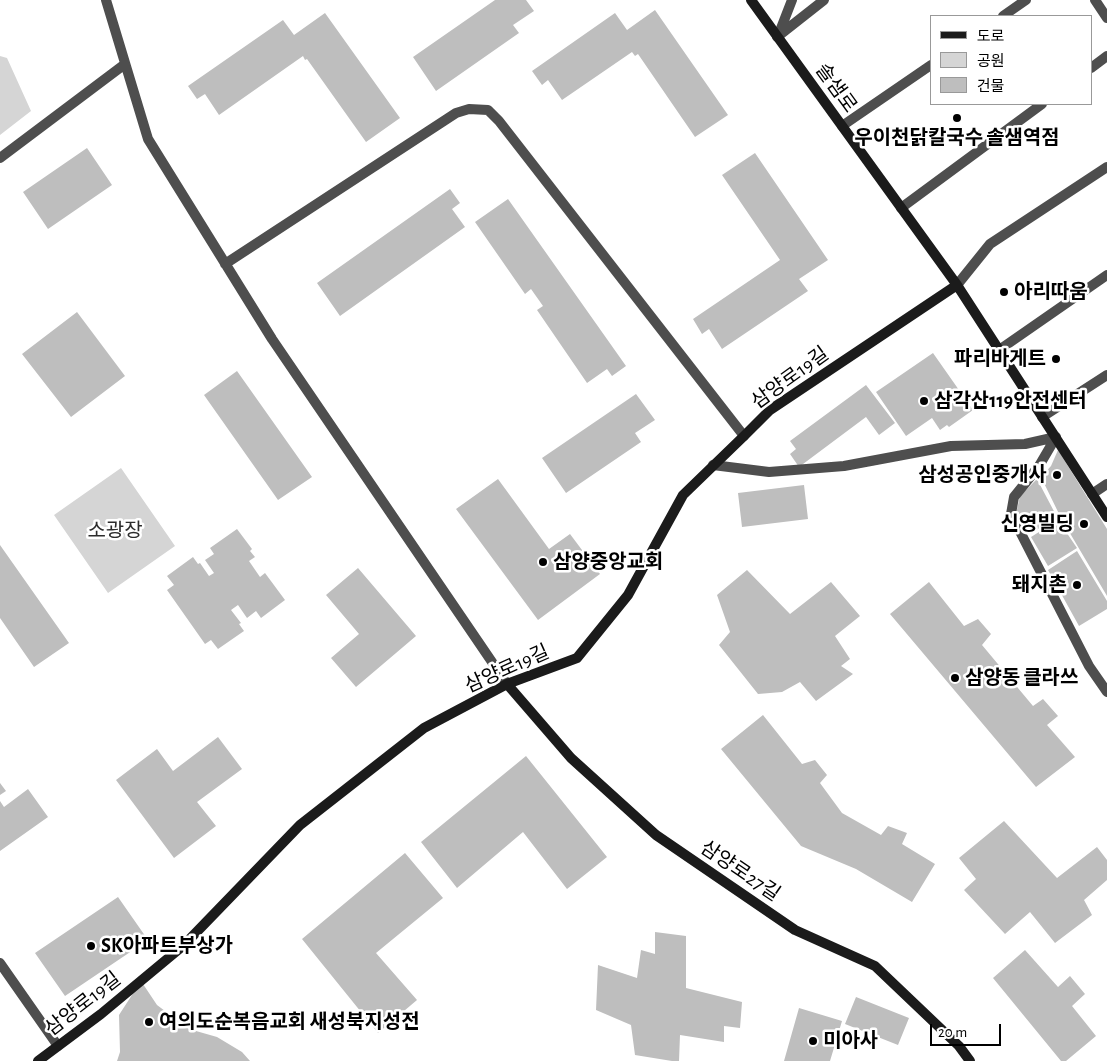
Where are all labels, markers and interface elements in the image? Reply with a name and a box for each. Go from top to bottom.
legend [930,15,1092,105]
text: 도로 [977,29,1005,44]
text: 공원 [977,54,1005,69]
street label: 솔샘로 [810,59,862,117]
text: 건물 [977,79,1005,94]
marker: 우이천닭칼국수 솔샘역점 [951,112,963,124]
place label: 우이천닭칼국수 솔샘역점 [854,126,1060,150]
place label: 아리따움 [1014,280,1088,304]
marker: 아리따움 [998,286,1010,298]
street label: 삼양로19길 [747,342,833,414]
place label: 파리바게트 [954,347,1046,371]
marker: 파리바게트 [1050,353,1062,365]
place label: 삼각산119안전센터 [934,389,1087,413]
marker: 삼각산119안전센터 [918,395,930,407]
place label: 삼성공인중개사 [918,463,1047,487]
marker: 삼성공인중개사 [1051,469,1063,481]
place label: 신영빌딩 [1000,512,1074,536]
marker: 신영빌딩 [1078,518,1090,530]
park label: 소광장 [87,519,143,543]
place label: 삼양중앙교회 [553,550,663,574]
marker: 삼양중앙교회 [537,556,549,568]
place label: 돼지촌 [1012,573,1067,597]
marker: 돼지촌 [1071,579,1083,591]
street label: 삼양로19길 [461,640,553,698]
place label: 삼양동 클라쓰 [965,666,1078,690]
marker: 삼양동 클라쓰 [949,672,961,684]
street label: 삼양로27길 [696,836,784,906]
place label: SK아파트부상가 [101,934,233,958]
marker: SK아파트부상가 [85,940,97,952]
street label: 삼양로19길 [40,967,126,1041]
place label: 여의도순복음교회 새성북지성전 [159,1010,420,1034]
scale bar [932,1014,1003,1046]
marker: 여의도순복음교회 새성북지성전 [143,1016,155,1028]
text: 20 m [938,1025,967,1040]
place label: 미아사 [823,1029,878,1053]
marker: 미아사 [807,1035,819,1047]

